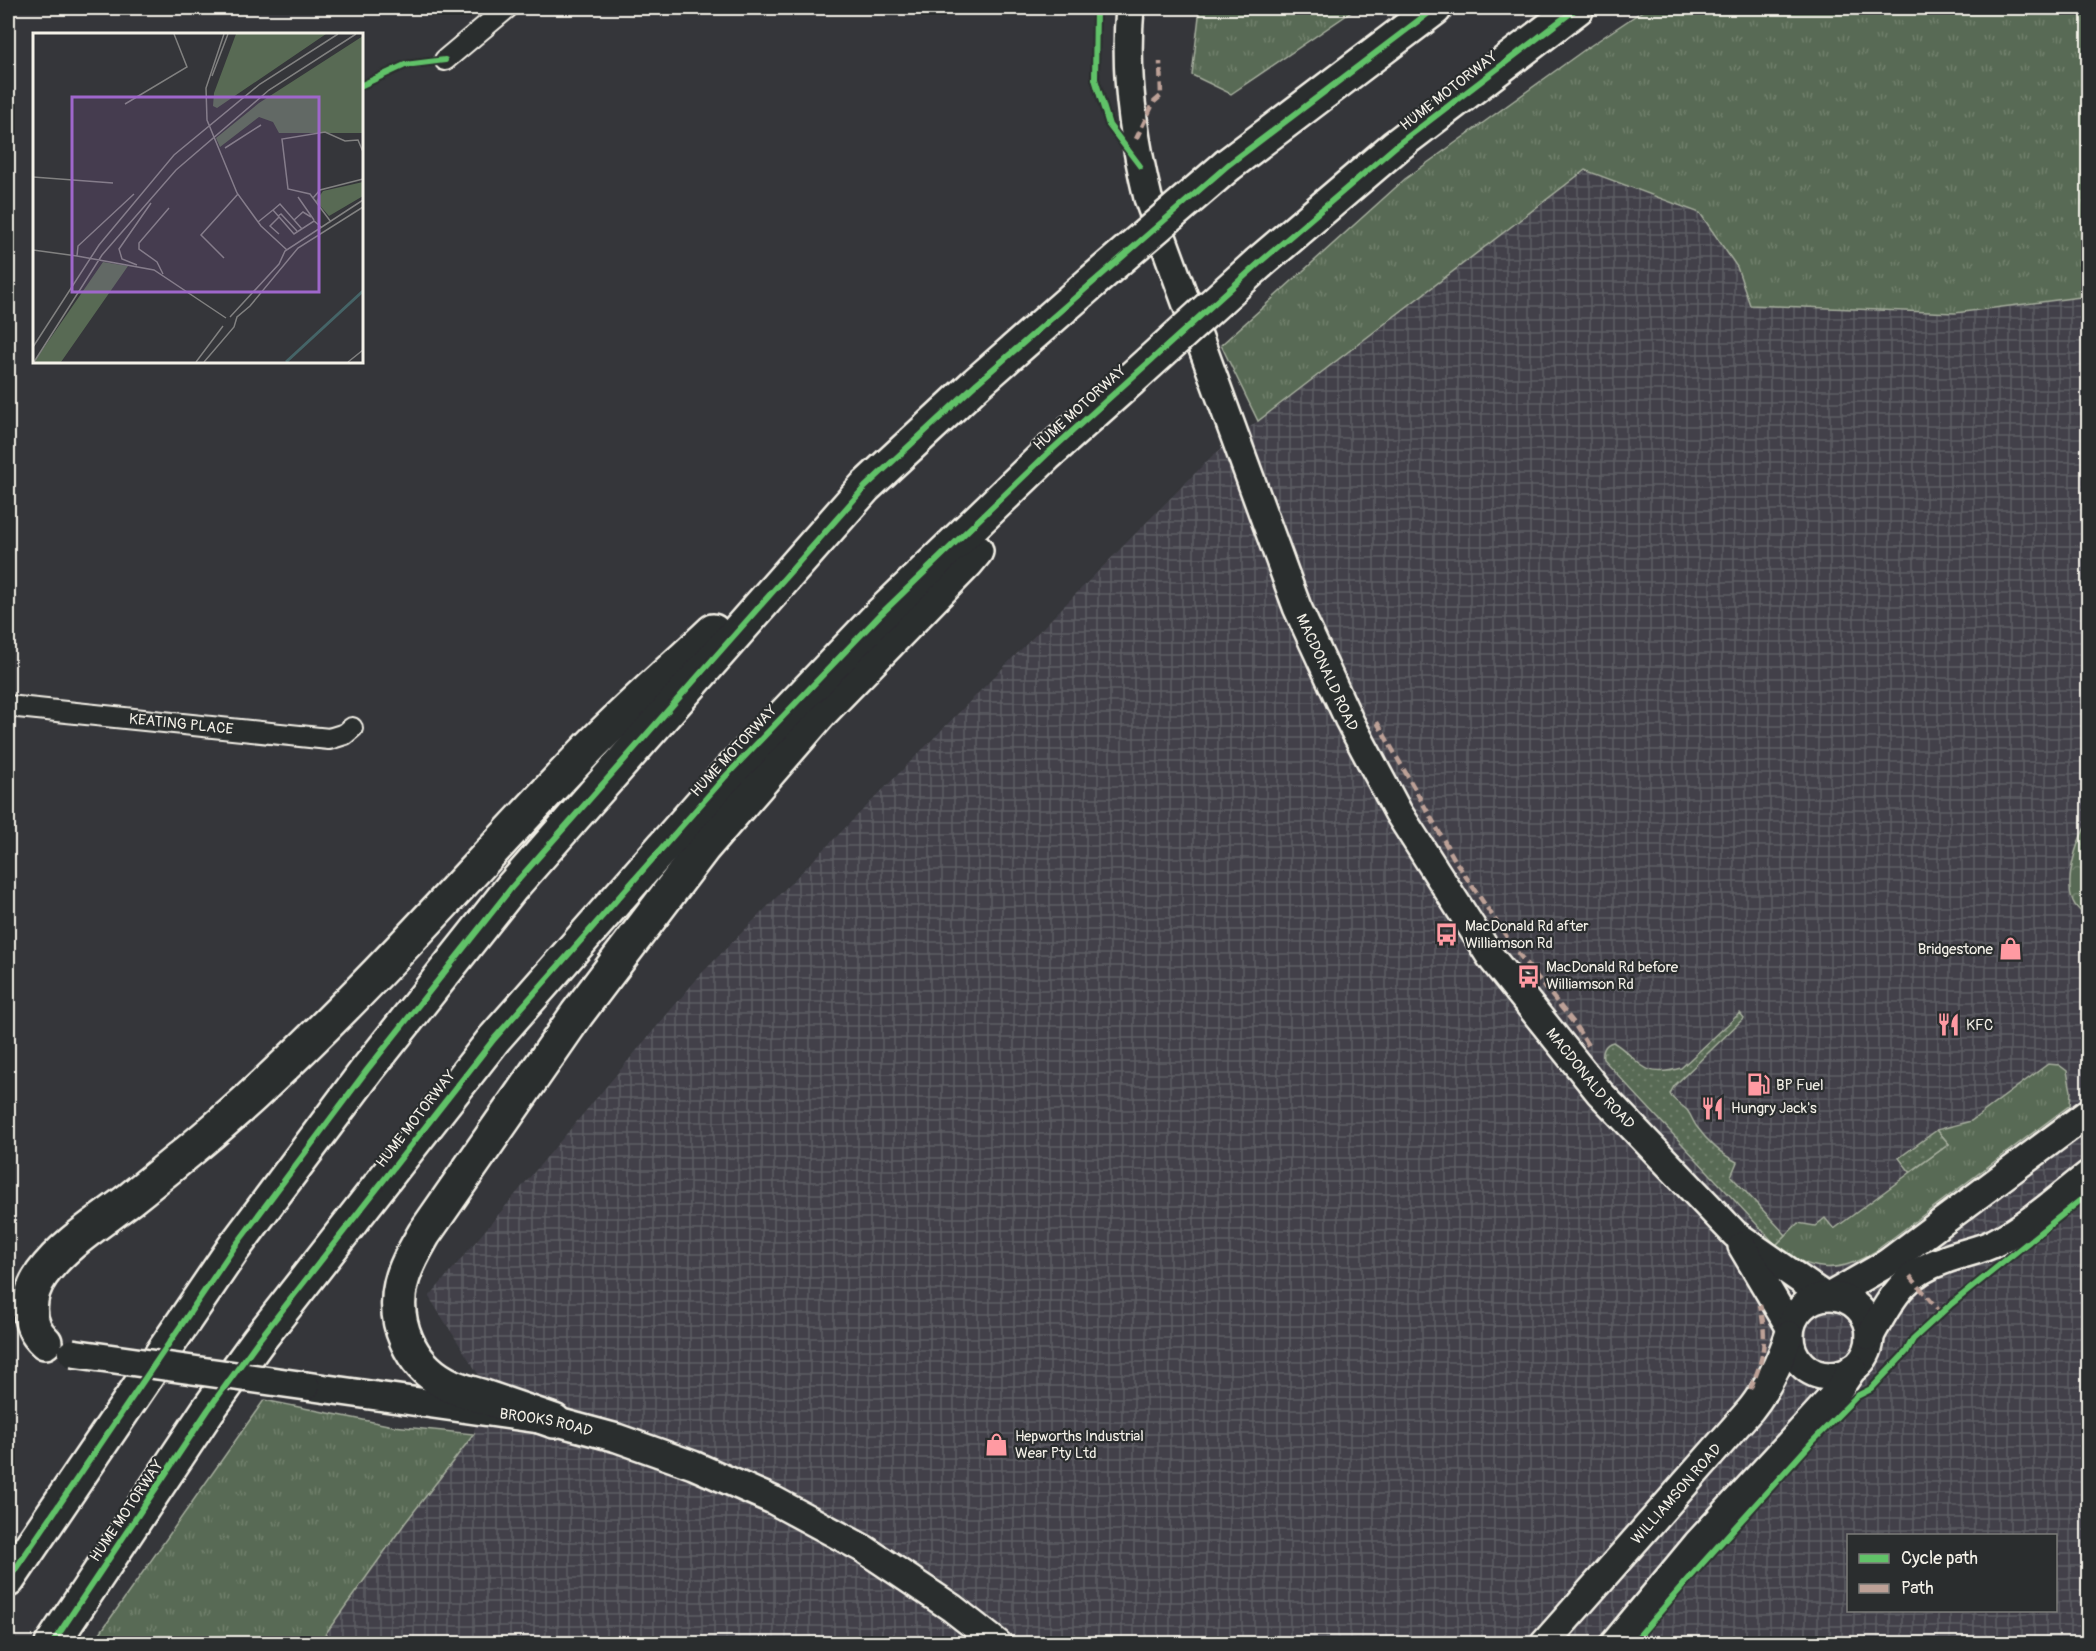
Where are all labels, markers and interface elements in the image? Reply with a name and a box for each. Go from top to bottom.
inset map [33,33,363,363]
street label: HUME MOTORWAY [1396,47,1502,135]
street label: HUME MOTORWAY [1030,361,1131,455]
street label: MACDONALD ROAD [1292,611,1363,734]
street label: HUME MOTORWAY [687,701,782,801]
street label: KEATING PLACE [128,709,234,739]
place label: MacDonald Rd after Williamson Rd [1465,917,1589,953]
bus stop icon: MacDonald Rd after Williamson Rd [1434,922,1460,948]
shop icon: Bridgestone [1998,936,2024,962]
place label: Bridgestone [1918,940,1994,959]
place label: MacDonald Rd before Williamson Rd [1546,958,1679,994]
bus stop icon: MacDonald Rd before Williamson Rd [1515,963,1541,989]
restaurant icon: KFC [1935,1012,1961,1038]
place label: KFC [1966,1016,1993,1035]
street label: MACDONALD ROAD [1542,1024,1639,1133]
street label: HUME MOTORWAY [372,1066,460,1172]
fuel station icon: BP Fuel [1745,1072,1771,1098]
place label: BP Fuel [1776,1076,1824,1095]
restaurant icon: Hungry Jack's [1700,1095,1726,1121]
place label: Hungry Jack's [1731,1099,1817,1118]
street label: BROOKS ROAD [498,1404,595,1441]
place label: Hepworths Industrial Wear Pty Ltd [1015,1427,1144,1463]
shop icon: Hepworths Industrial Wear Pty Ltd [984,1432,1010,1458]
street label: WILLIAMSON ROAD [1627,1440,1726,1548]
street label: HUME MOTORWAY [86,1456,168,1565]
legend [1847,1534,2057,1612]
text: Cycle path [1901,1547,1978,1570]
text: Path [1901,1577,1934,1600]

